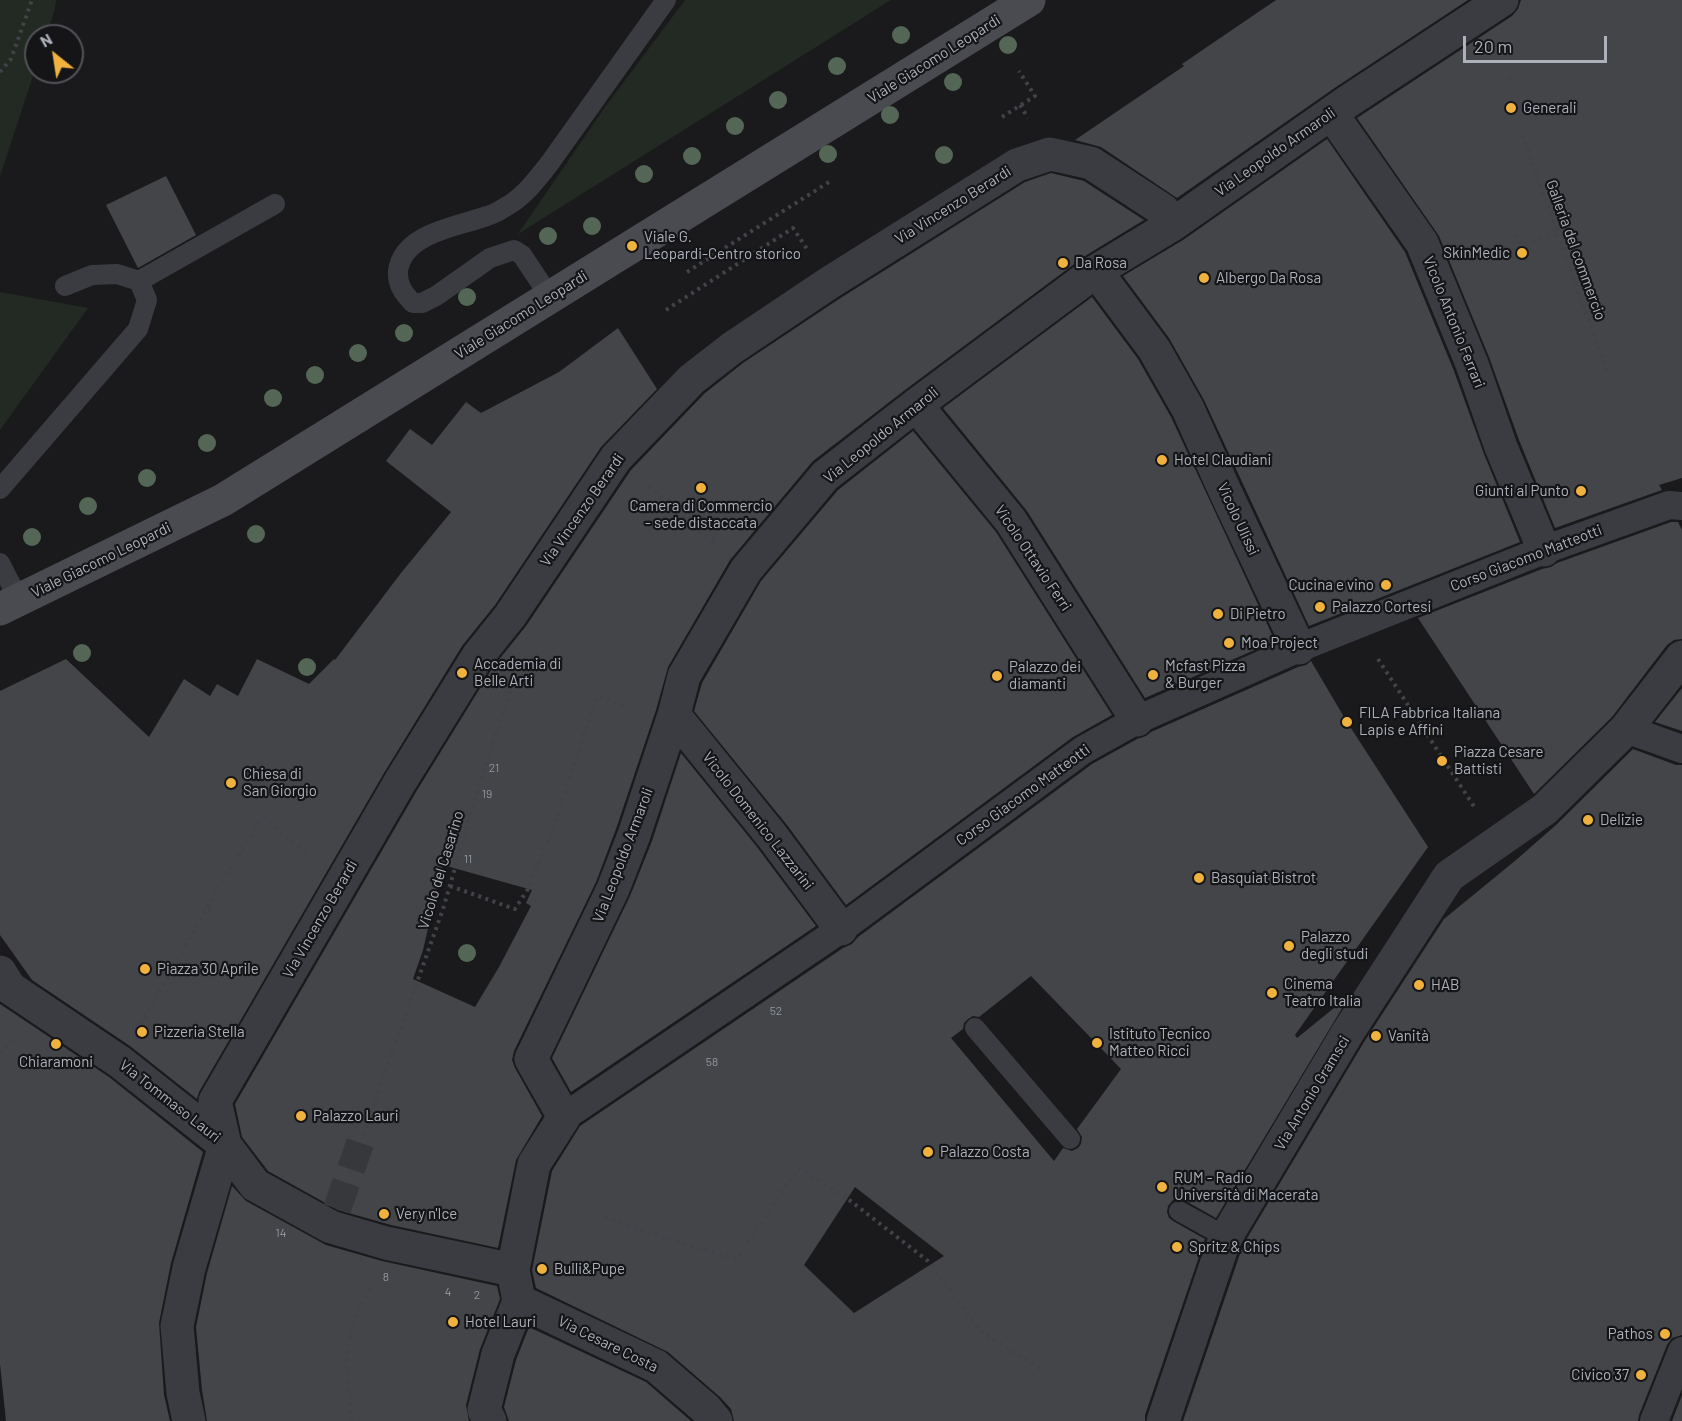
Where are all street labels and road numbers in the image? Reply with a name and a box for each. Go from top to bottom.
street label: Viale Giacomo Leopardi [864,11,1004,107]
street label: Via Leopoldo Armaroli [1211,104,1339,200]
street label: Via Vincenzo Berardi [892,162,1014,248]
street label: Galleria del commercio [1542,177,1610,323]
street label: Vicolo Antonio Ferrari [1419,253,1489,391]
street label: Viale Giacomo Leopardi [451,267,591,363]
street label: Via Leopoldo Armaroli [820,383,942,487]
street label: Via Vincenzo Berardi [536,450,628,570]
street label: Vicolo Ulissi [1213,480,1263,558]
street label: Vicolo Ottavio Ferri [991,502,1075,614]
street label: Viale Giacomo Leopardi [28,518,174,602]
street label: Corso Giacomo Matteotti [1448,521,1604,595]
street label: Corso Giacomo Matteotti [953,740,1093,850]
street label: Vicolo Domenico Lazzarini [699,748,817,894]
street label: Via Leopoldo Armaroli [589,785,657,925]
street label: Vicolo del Casarino [414,809,468,931]
street label: Via Vincenzo Berardi [279,857,361,981]
street label: Via Antonio Gramsci [1271,1032,1353,1154]
street label: Via Tommaso Lauri [116,1056,224,1146]
street label: Via Cesare Costa [555,1312,661,1376]

